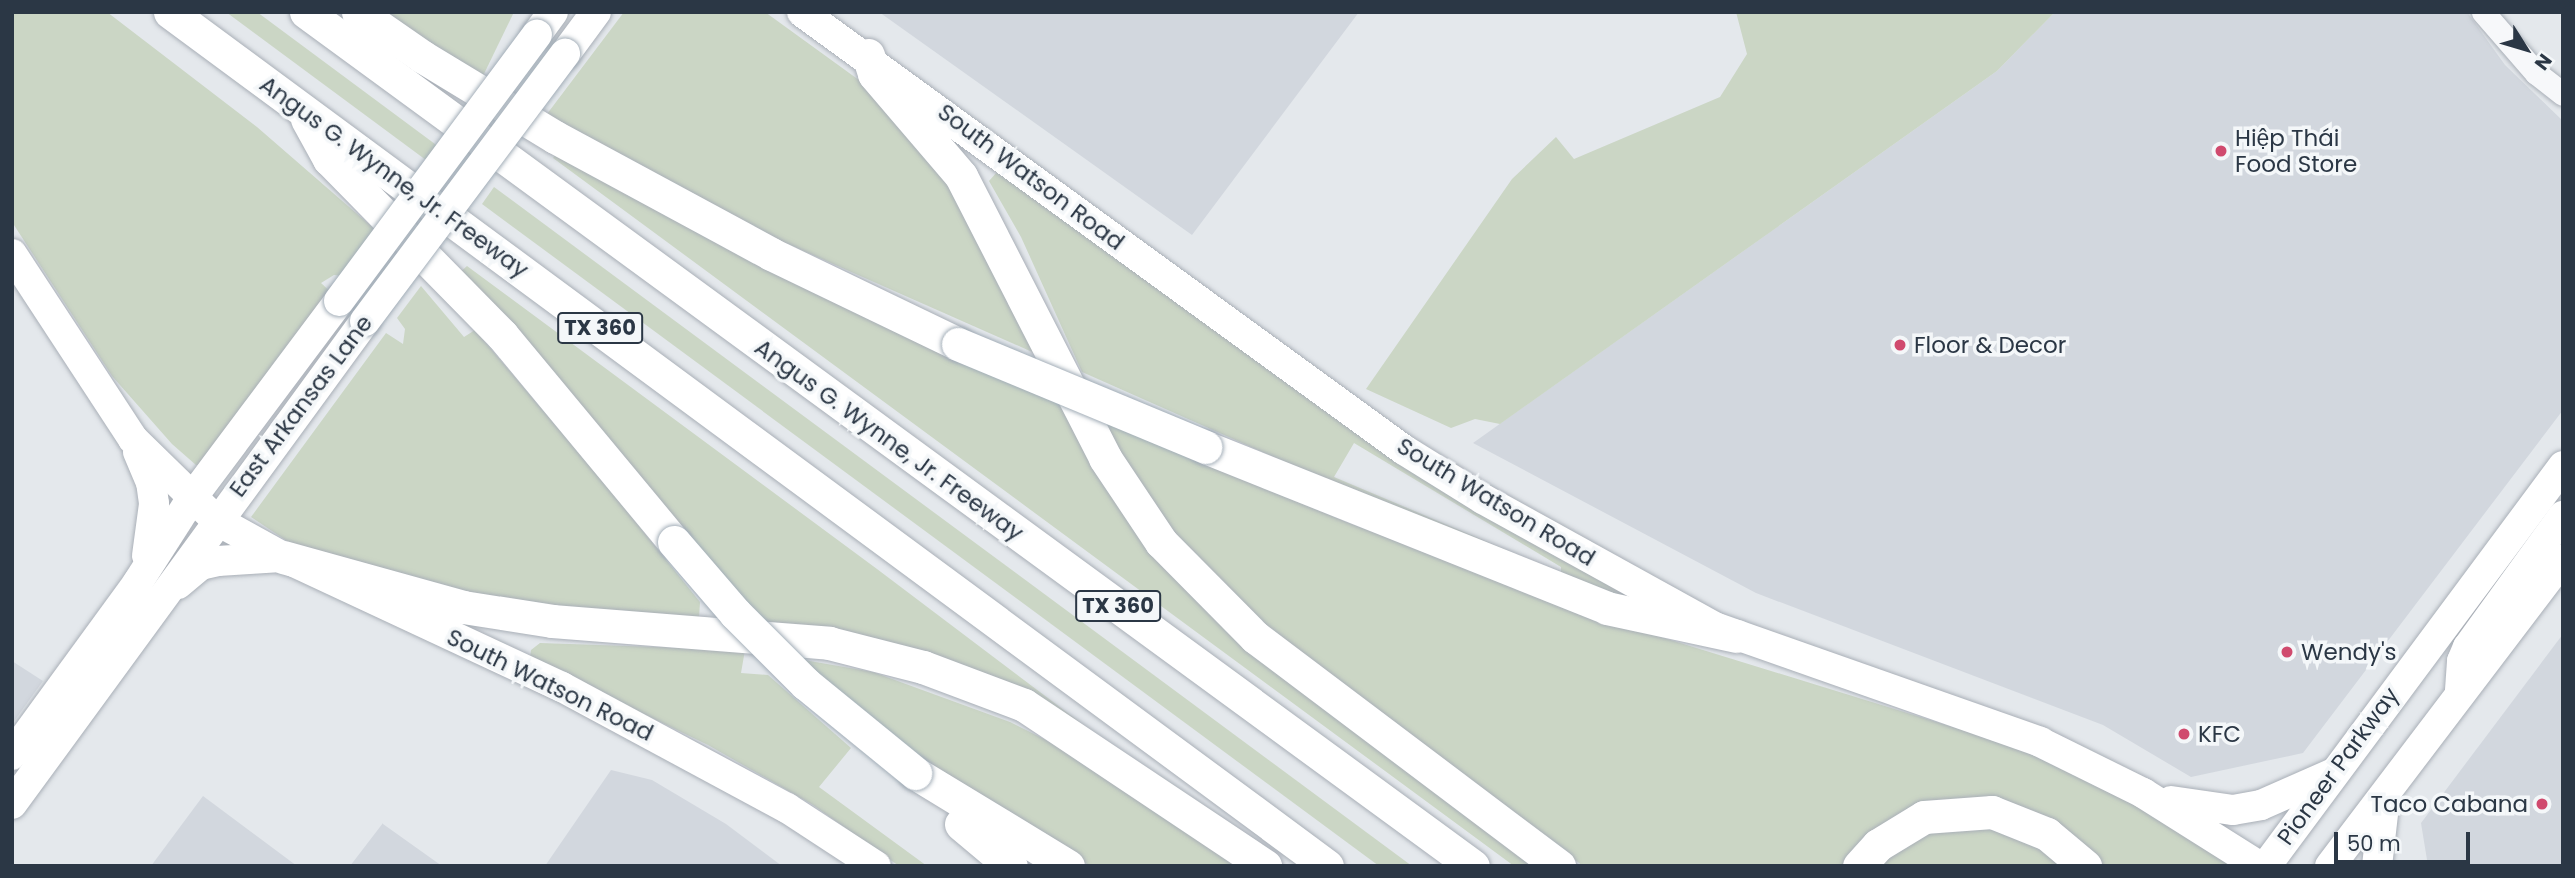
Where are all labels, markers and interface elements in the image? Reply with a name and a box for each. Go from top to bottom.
north arrow [2491,14,2561,84]
text: N [2528,48,2558,76]
street label: Angus G. Wynne, Jr. Freeway [254,70,534,284]
street label: South Watson Road [932,98,1130,256]
place label: Hiệp Thái Food Store [2235,124,2357,178]
marker: Hiệp Thái Food Store [2213,143,2229,159]
street label: East Arkansas Lane [224,310,378,502]
road number: TX 360 [556,310,644,346]
place label: Floor & Decor [1914,331,2066,359]
street label: Angus G. Wynne, Jr. Freeway [749,333,1029,547]
marker: Floor & Decor [1892,337,1908,353]
street label: South Watson Road [1392,432,1600,572]
road number: TX 360 [1074,588,1162,624]
street label: South Watson Road [442,623,658,747]
place label: Wendy's [2301,638,2397,666]
marker: Wendy's [2279,644,2295,660]
street label: Pioneer Parkway [2271,682,2405,850]
place label: KFC [2198,720,2241,748]
marker: KFC [2176,726,2192,742]
place label: Taco Cabana [2371,790,2528,818]
marker: Taco Cabana [2534,796,2550,812]
scale bar [2337,818,2474,862]
text: 50 m [2347,829,2401,858]

